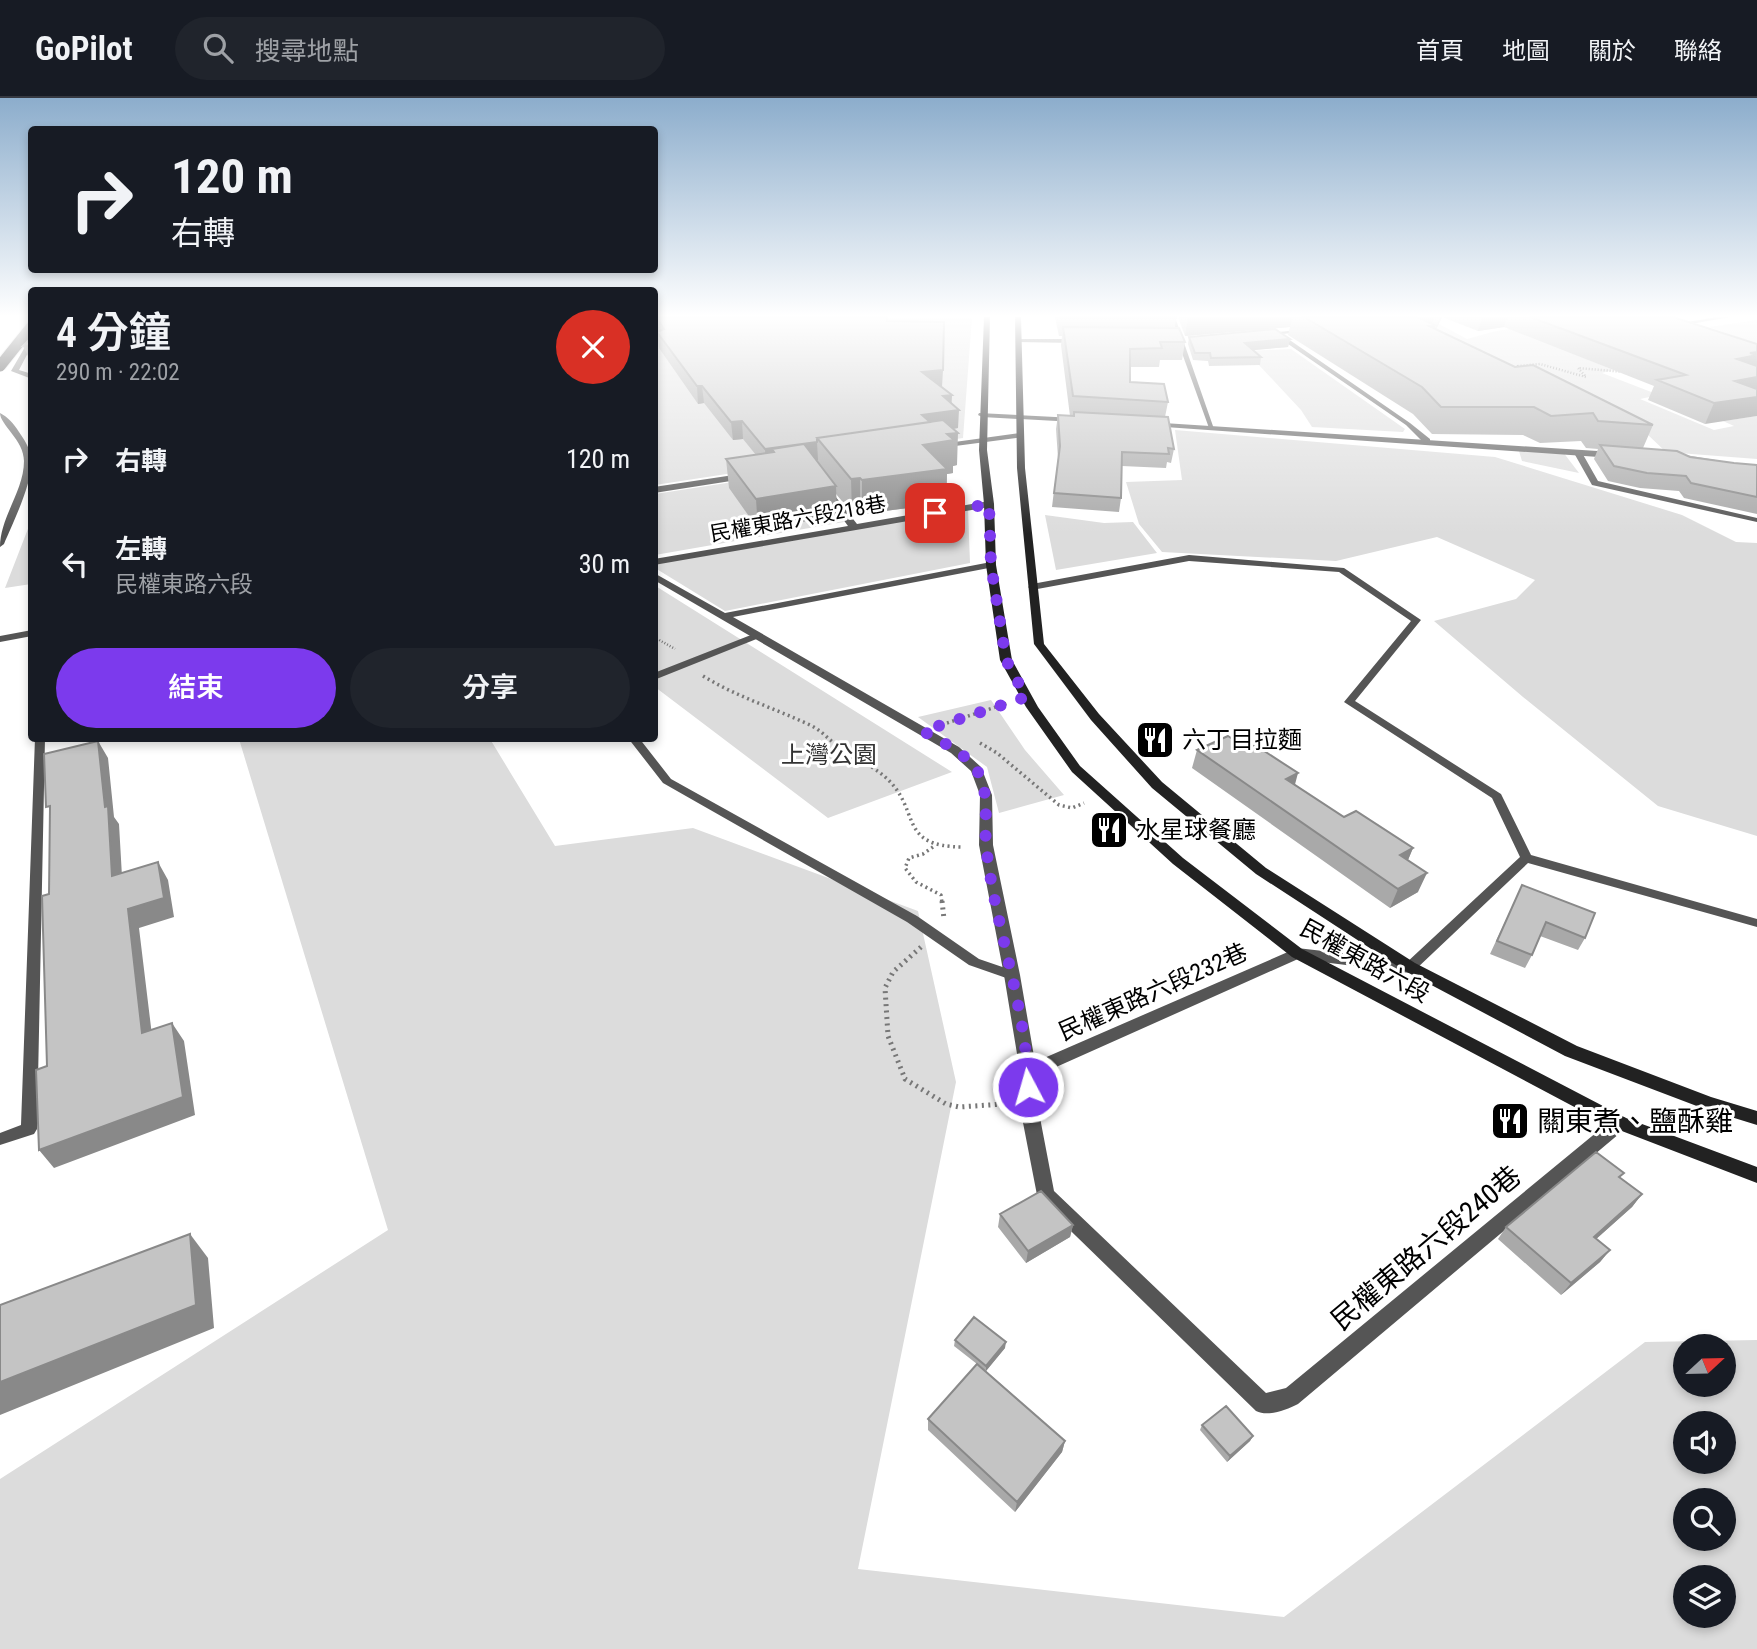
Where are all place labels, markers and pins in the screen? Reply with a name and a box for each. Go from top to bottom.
pin [905,483,965,543]
restaurant icon: 六丁目拉麵 [1134,719,1176,761]
place label: 六丁目拉麵 [1182,726,1302,754]
restaurant icon: 水星球餐廳 [1088,809,1130,851]
place label: 水星球餐廳 [1136,816,1256,844]
restaurant icon: 關東煮、鹽酥雞 [1489,1100,1531,1142]
place label: 關東煮、鹽酥雞 [1537,1105,1733,1138]

